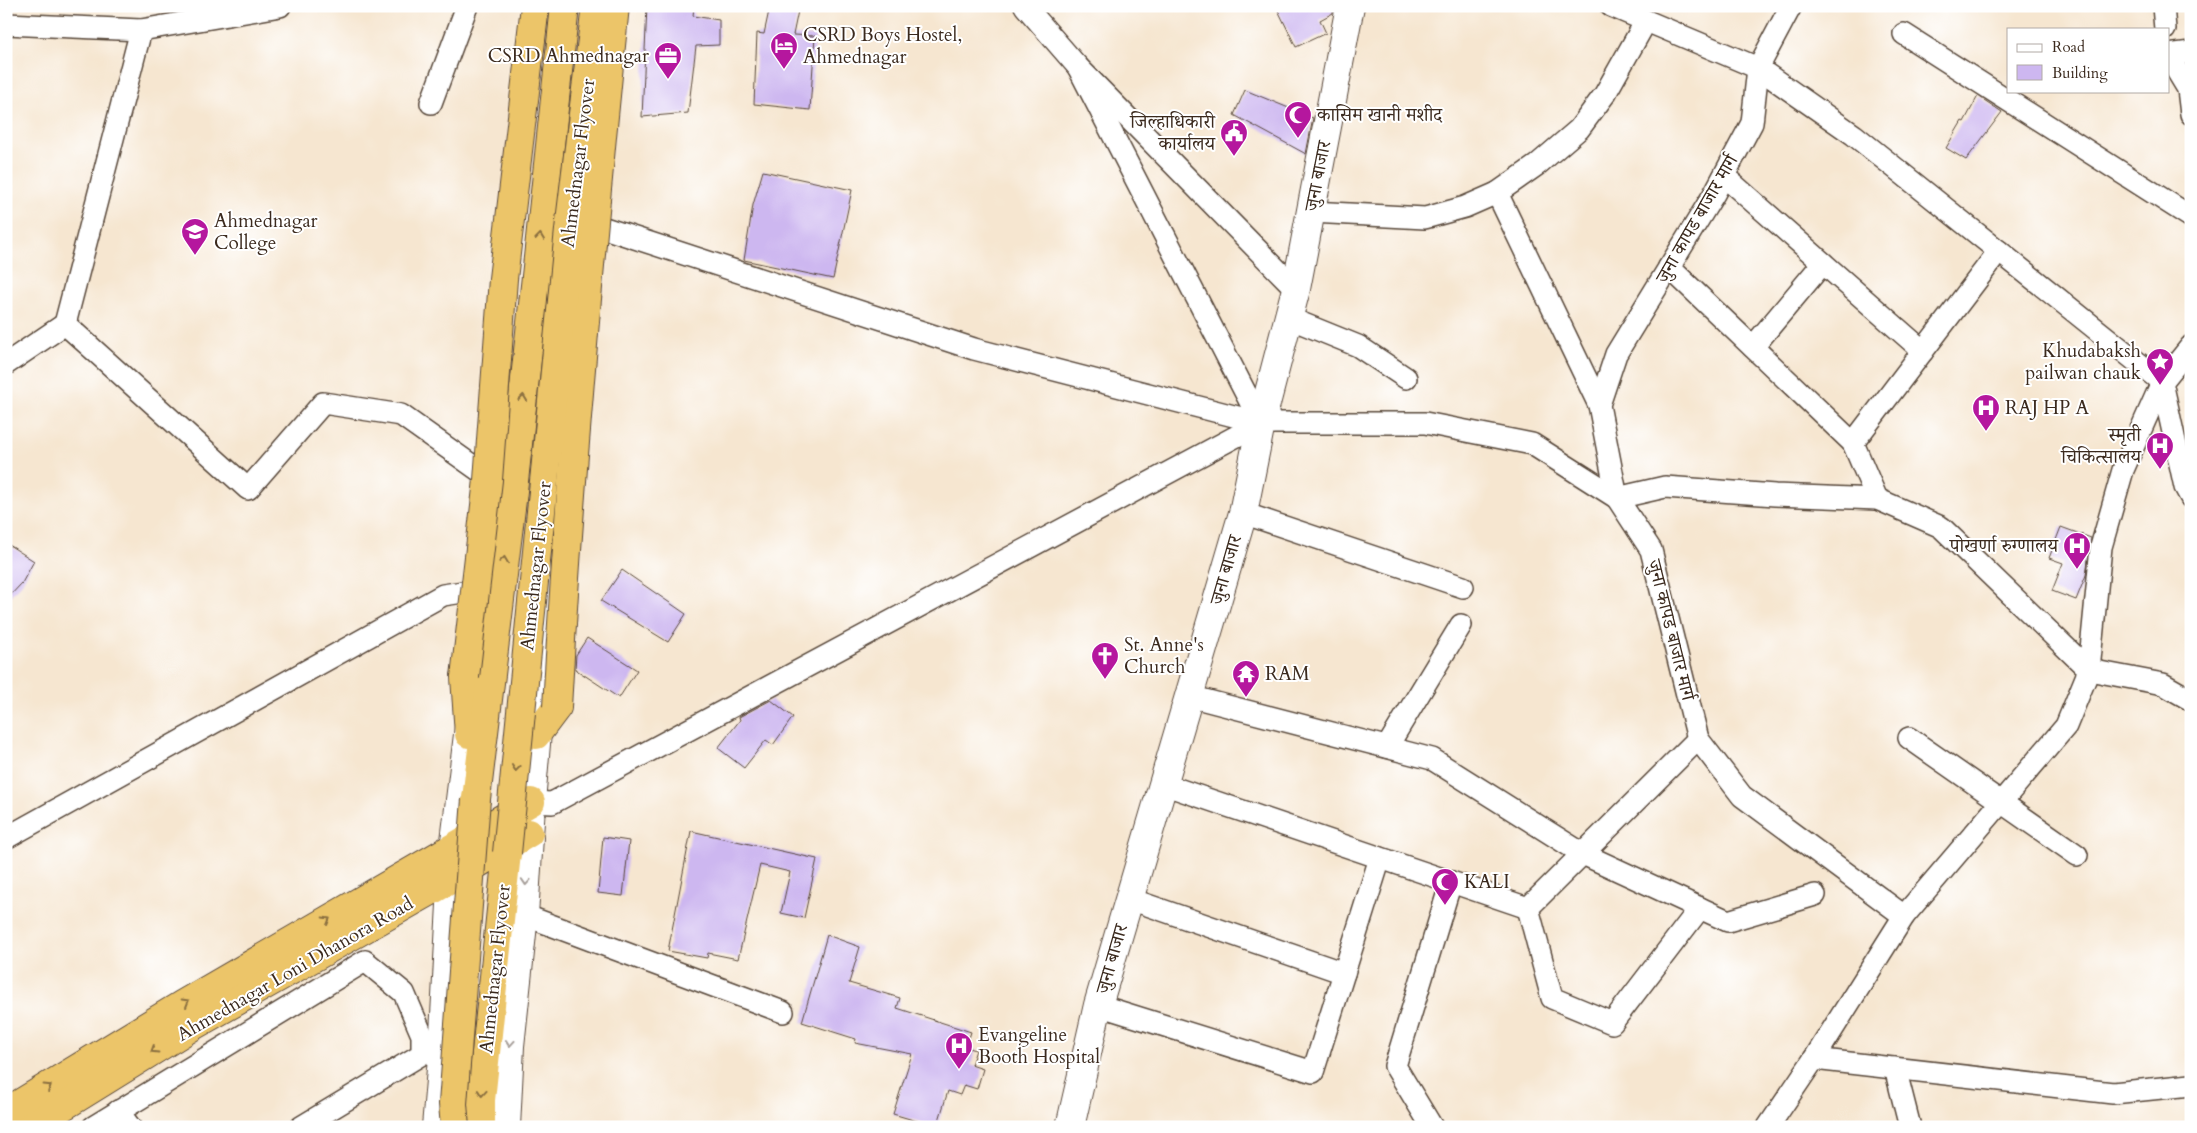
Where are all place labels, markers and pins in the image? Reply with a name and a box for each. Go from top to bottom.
place label: CSRD Boys Hostel, Ahmednagar [803,22,962,70]
hotel icon: CSRD Boys Hostel, Ahmednagar [769,31,799,70]
office icon: CSRD Ahmednagar [653,41,683,80]
place label: CSRD Ahmednagar [488,43,649,69]
mosque icon: कासिम खानी मशीद [1283,100,1313,139]
place label: कासिम खानी मशीद [1316,102,1443,128]
place label: जिल्हाधिकारी कार्यालय [1129,109,1216,157]
public building icon: जिल्हाधिकारी कार्यालय [1219,118,1249,157]
place label: Ahmednagar College [214,208,318,256]
school or university icon: Ahmednagar College [180,217,210,256]
place label: Khudabaksh pailwan chauk [2025,338,2142,386]
place icon: Khudabaksh pailwan chauk [2145,347,2175,386]
hospital icon: RAJ HP A [1971,393,2001,432]
place label: RAJ HP A [2005,395,2089,421]
place label: स्मृती चिकित्सालय [2060,422,2142,470]
hospital icon: स्मृती चिकित्सालय [2145,431,2175,470]
hospital icon: पोखर्णा रुग्णालय [2062,531,2092,570]
place label: पोखर्णा रुग्णालय [1949,533,2059,559]
place label: St. Anne's Church [1124,632,1204,680]
church icon: St. Anne's Church [1090,641,1120,680]
temple icon: RAM [1231,659,1261,698]
place label: RAM [1265,661,1310,687]
mosque icon: KALI [1430,867,1460,906]
place label: KALI [1464,869,1510,895]
place label: Evangeline Booth Hospital [978,1022,1100,1070]
hospital icon: Evangeline Booth Hospital [944,1031,974,1070]

